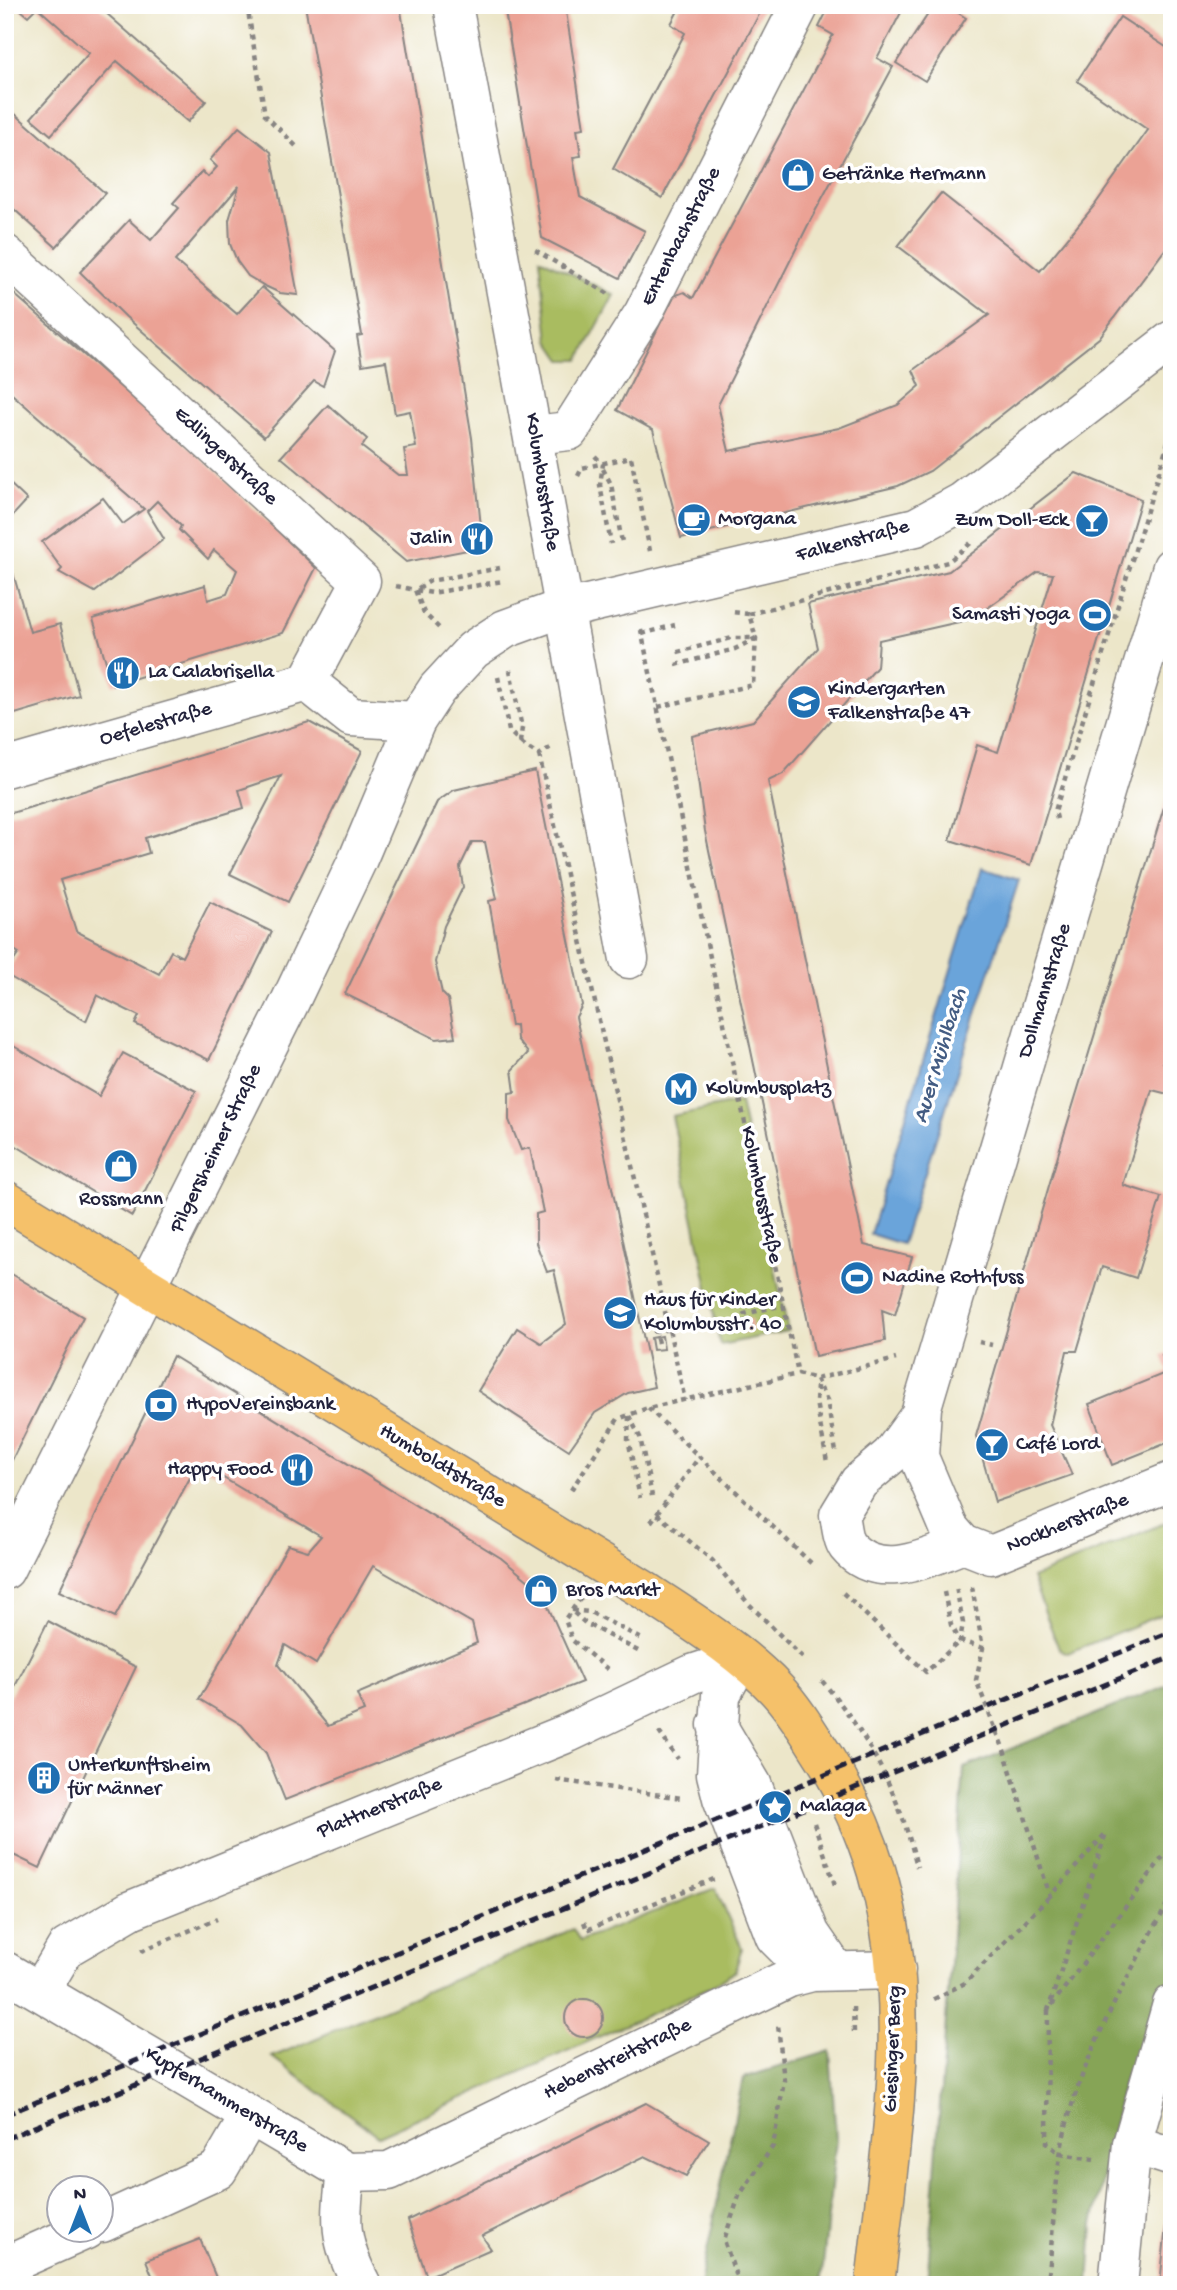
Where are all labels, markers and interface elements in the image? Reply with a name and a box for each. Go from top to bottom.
shop icon: Getränke Hermann [779,156,817,194]
street label: Entenbachstraße [636,162,728,311]
place label: Getränke Hermann [822,163,986,188]
street label: Edlingerstraße [168,402,283,513]
street label: Kolumbusstraße [518,411,564,554]
cafe icon: Morgana [675,501,713,539]
bar icon: Zum Doll-Eck [1073,502,1111,540]
place label: Morgana [718,508,797,533]
place label: Zum Doll-Eck [955,509,1071,534]
street label: Falkenstraße [793,515,913,569]
restaurant icon: Jalin [458,520,496,558]
place label: Jalin [410,527,452,552]
sports icon: Samasti Yoga [1076,596,1114,634]
place label: Samasti Yoga [952,603,1071,628]
restaurant icon: La Calabrisella [104,654,142,692]
place label: La Calabrisella [148,661,276,686]
place label: Kindergarten Falkenstraße 47 [827,678,971,727]
school or university icon: Kindergarten Falkenstraße 47 [785,683,823,721]
street label: Oefelestraße [97,697,216,753]
street label: Dollmannstraße [1013,920,1079,1063]
water label: Auer Mühlbach [908,985,974,1126]
street label: Pilgersheimer Straße [165,1060,269,1238]
metro station icon: Kolumbusplatz [662,1070,700,1108]
place label: Kolumbusplatz [706,1077,832,1102]
street label: Kolumbusstraße [733,1124,787,1267]
shop icon: Rossmann [102,1147,140,1185]
place label: Rossmann [79,1188,163,1213]
sports icon: Nadine Rothfuss [838,1259,876,1297]
place label: Nadine Rothfuss [882,1266,1025,1291]
place label: Haus für Kinder Kolumbusstr. 40 [644,1289,782,1338]
school or university icon: Haus für Kinder Kolumbusstr. 40 [601,1294,639,1332]
bank icon: HypoVereinsbank [142,1386,180,1424]
place label: HypoVereinsbank [186,1393,337,1418]
street label: Humboldtstraße [374,1419,511,1515]
bar icon: Café Lord [973,1426,1011,1464]
place label: Café Lord [1016,1433,1101,1458]
restaurant icon: Happy Food [278,1451,316,1489]
place label: Happy Food [168,1458,274,1483]
street label: Nockherstraße [1003,1488,1134,1560]
shop icon: Bros Markt [522,1572,560,1610]
place label: Bros Markt [565,1579,662,1604]
place label: Unterkunftsheim für Männer [67,1754,211,1803]
building icon: Unterkunftsheim für Männer [25,1759,63,1797]
street label: Plattnerstraße [313,1772,447,1846]
place icon: Malaga [756,1788,794,1826]
place label: Malaga [800,1795,867,1820]
street label: Giesinger Berg [879,1985,909,2113]
street label: Hebenstreitstraße [540,2013,697,2107]
street label: Kupferhammerstraße [140,2042,313,2160]
north arrow [46,2174,116,2244]
text: N [74,2184,86,2207]

